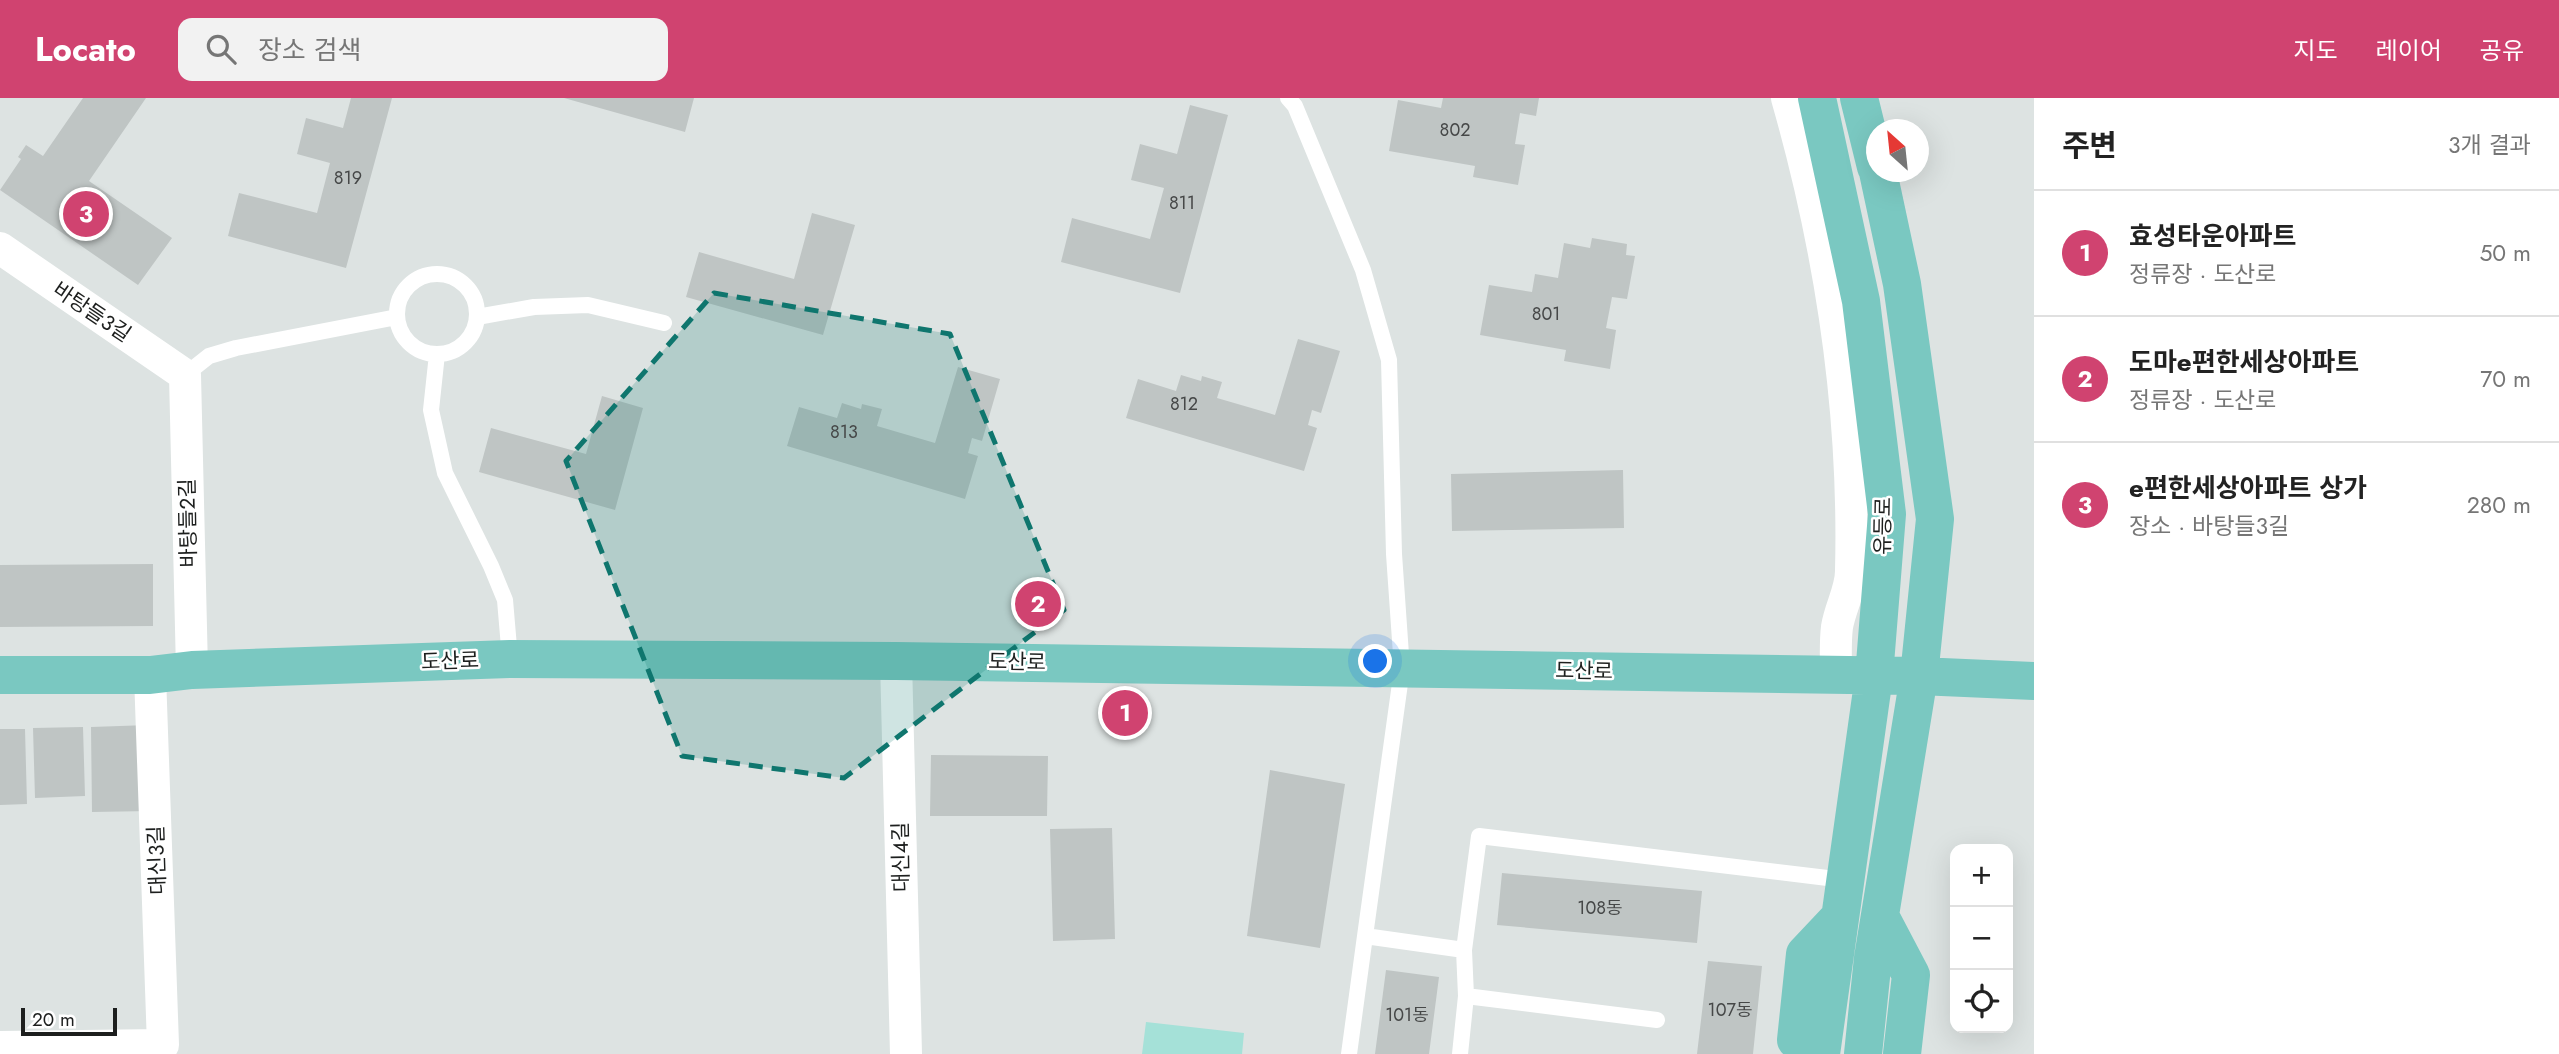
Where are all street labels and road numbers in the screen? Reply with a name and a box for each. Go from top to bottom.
street label: 바탕들3길 [47,275,137,349]
street label: 바탕들2길 [172,478,204,568]
street label: 유등로 [1867,497,1899,555]
street label: 도산로 [421,645,479,677]
street label: 도산로 [988,646,1046,678]
street label: 도산로 [1555,655,1613,687]
street label: 대신4길 [885,822,917,892]
street label: 대신3길 [141,825,173,895]

